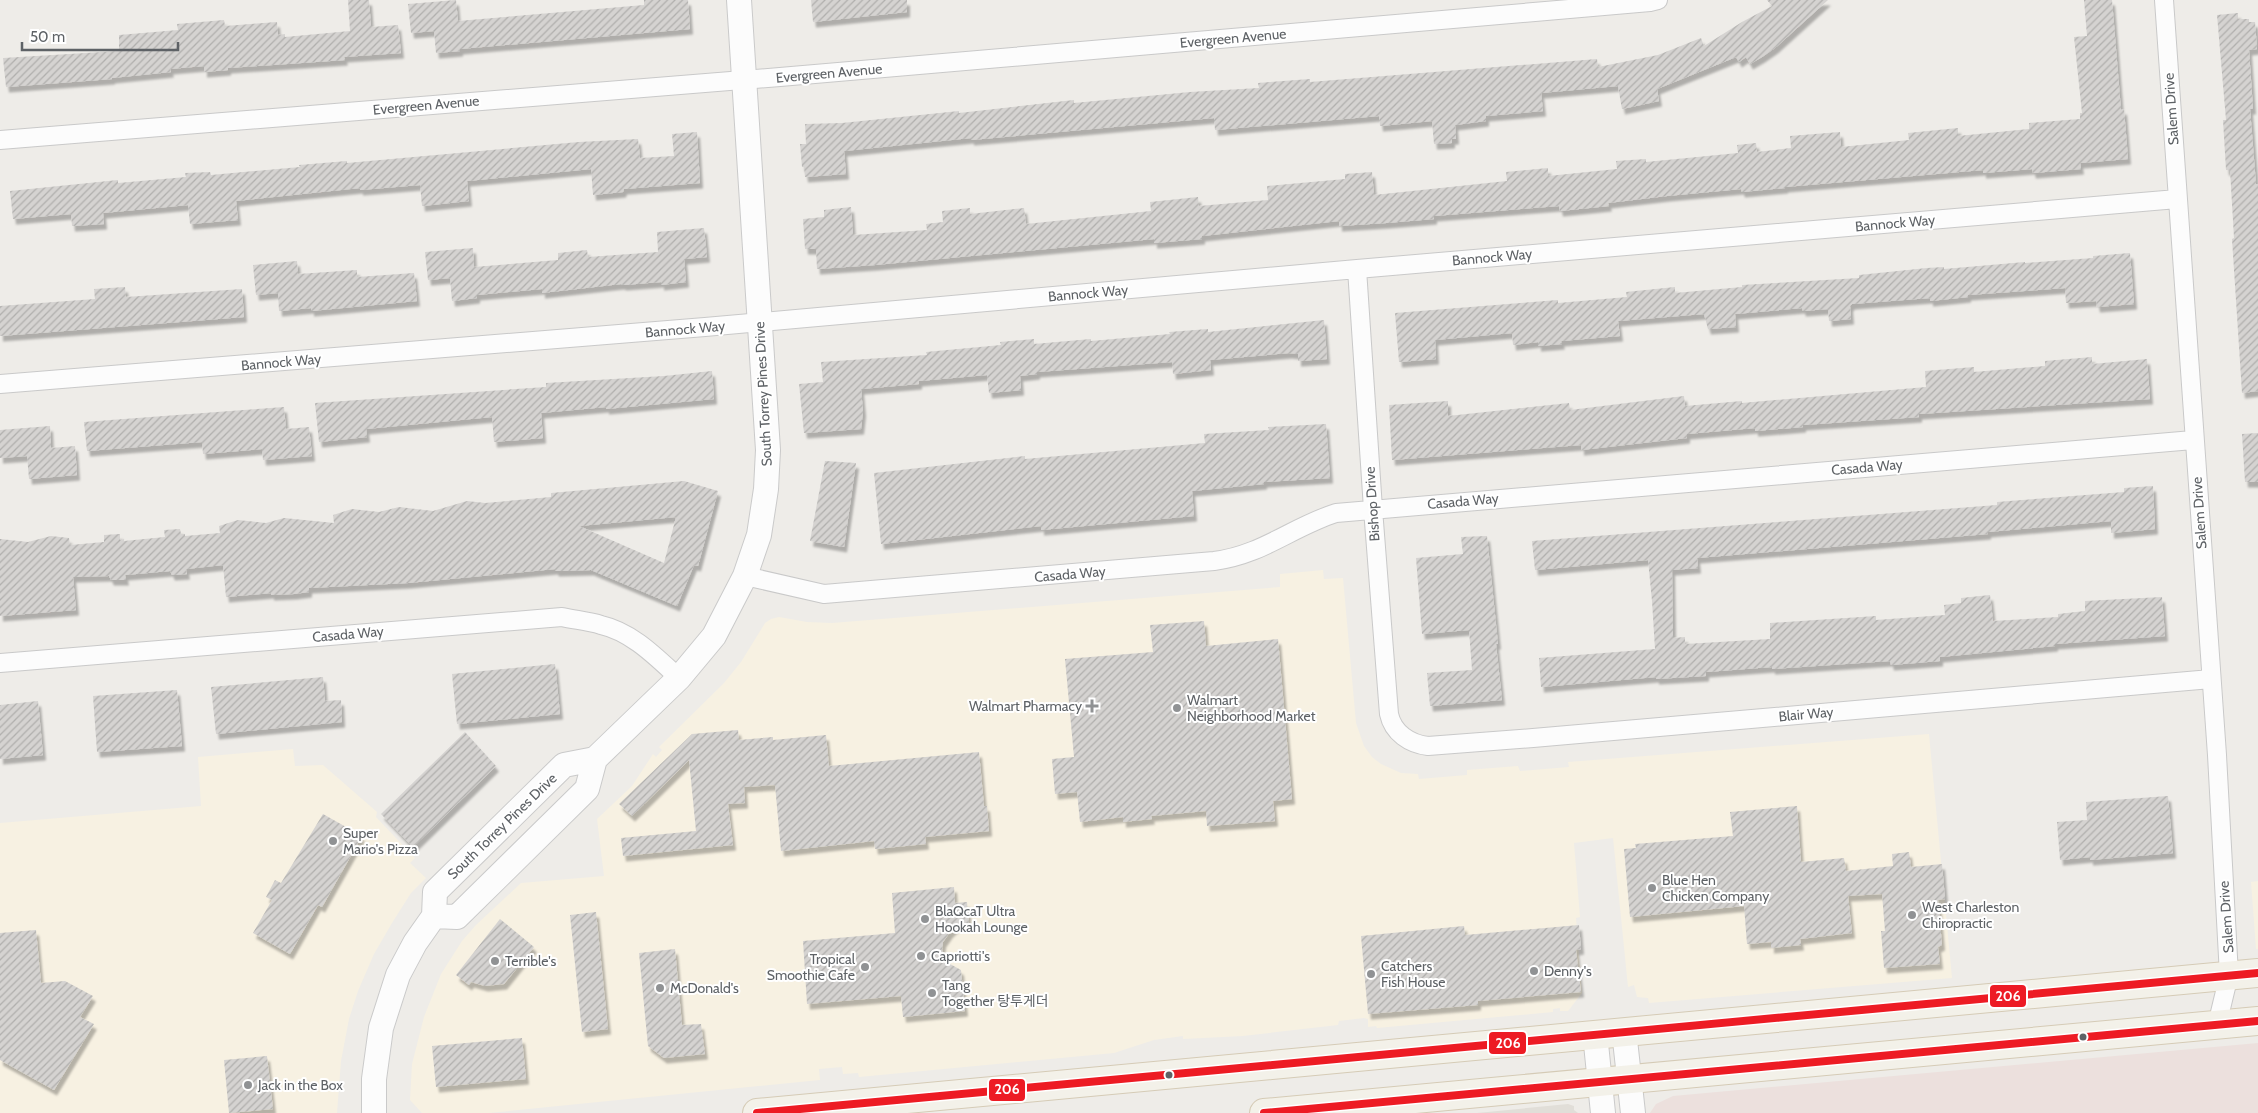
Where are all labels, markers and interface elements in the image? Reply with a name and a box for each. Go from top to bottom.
scale bar [22,20,179,52]
street label: Evergreen Avenue [1179,24,1287,52]
text: 50 m [30,28,65,46]
street label: Evergreen Avenue [775,59,883,87]
street label: Salem Drive [2160,72,2182,146]
street label: Evergreen Avenue [372,91,480,119]
street label: Bannock Way [1854,211,1936,235]
street label: Bannock Way [1451,245,1533,269]
street label: Bannock Way [1047,281,1129,305]
street label: Bannock Way [644,317,726,341]
street label: South Torrey Pines Drive [750,321,776,467]
street label: Bannock Way [240,350,322,374]
street label: Casada Way [1831,455,1903,479]
street label: Bishop Drive [1360,466,1384,542]
street label: Salem Drive [2188,476,2210,550]
street label: Casada Way [1427,489,1499,513]
street label: Casada Way [1034,562,1106,586]
street label: Casada Way [312,622,384,646]
place label: Walmart Neighborhood Market [1187,691,1316,725]
place label: Walmart Pharmacy [969,697,1082,715]
marker: Walmart Pharmacy [1086,700,1098,712]
marker: Walmart Neighborhood Market [1171,702,1183,714]
street label: Blair Way [1778,703,1834,725]
street label: South Torrey Pines Drive [444,769,560,883]
place label: Super Mario's Pizza [343,824,418,858]
marker: Super Mario's Pizza [327,835,339,847]
place label: Blue Hen Chicken Company [1662,871,1769,905]
street label: Salem Drive [2215,880,2237,954]
marker: Blue Hen Chicken Company [1646,882,1658,894]
place label: West Charleston Chiropractic [1922,898,2019,932]
place label: BlaQcaT Ultra Hookah Lounge [935,902,1028,936]
marker: West Charleston Chiropractic [1906,909,1918,921]
marker: BlaQcaT Ultra Hookah Lounge [919,913,931,925]
place label: Capriotti's [931,947,990,965]
place label: Tropical Smoothie Cafe [767,950,856,984]
marker: Capriotti's [915,950,927,962]
place label: Terrible's [505,952,557,970]
marker: Terrible's [489,955,501,967]
place label: Catchers Fish House [1381,957,1445,991]
marker: Tropical Smoothie Cafe [859,961,871,973]
place label: Denny's [1544,962,1592,980]
marker: Denny's [1528,965,1540,977]
marker: Catchers Fish House [1365,968,1377,980]
place label: Tang Together 탕투게더 [942,976,1049,1010]
place label: McDonald's [670,979,739,997]
marker: McDonald's [654,982,666,994]
line badge: 206 [1989,984,2027,1008]
marker: Tang Together 탕투게더 [926,987,938,999]
text: 206 [1995,987,2021,1005]
line badge: 206 [1488,1031,1527,1055]
unlabelled marker [2078,1032,2088,1042]
text: 206 [1495,1034,1521,1052]
unlabelled marker [1164,1070,1174,1080]
place label: Jack in the Box [257,1076,343,1094]
line badge: 206 [988,1078,1026,1102]
marker: Jack in the Box [242,1079,254,1091]
text: 206 [994,1080,1020,1098]

